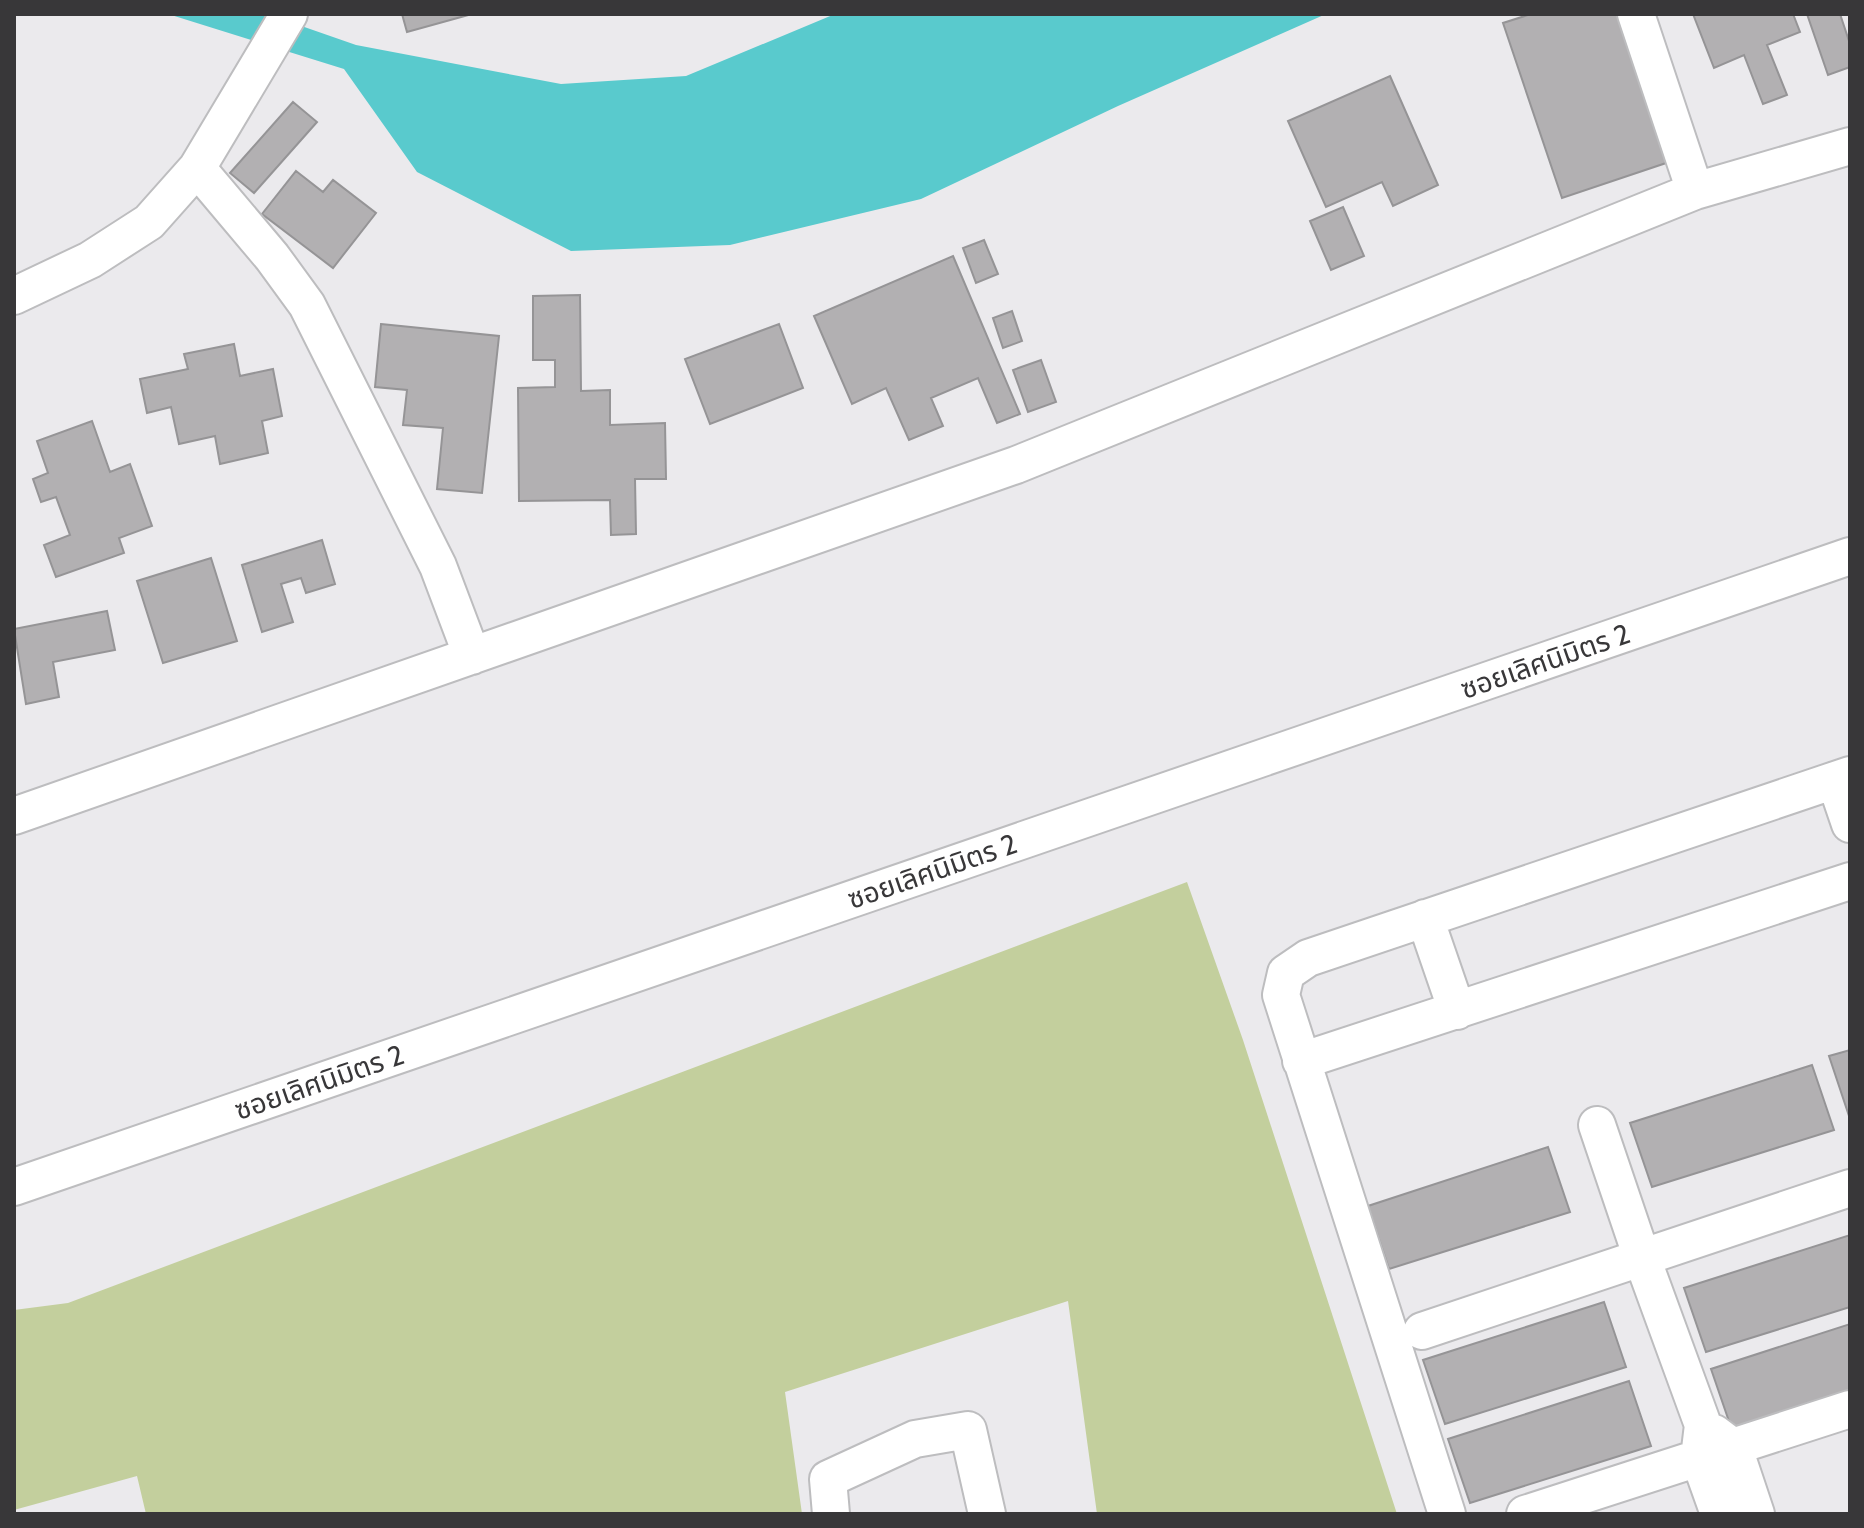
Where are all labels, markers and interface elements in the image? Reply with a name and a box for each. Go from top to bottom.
street label: ซอยเลิศนิมิตร 2 [1456,616,1634,706]
street label: ซอยเลิศนิมิตร 2 [843,826,1021,916]
street label: ซอยเลิศนิมิตร 2 [230,1037,408,1127]

